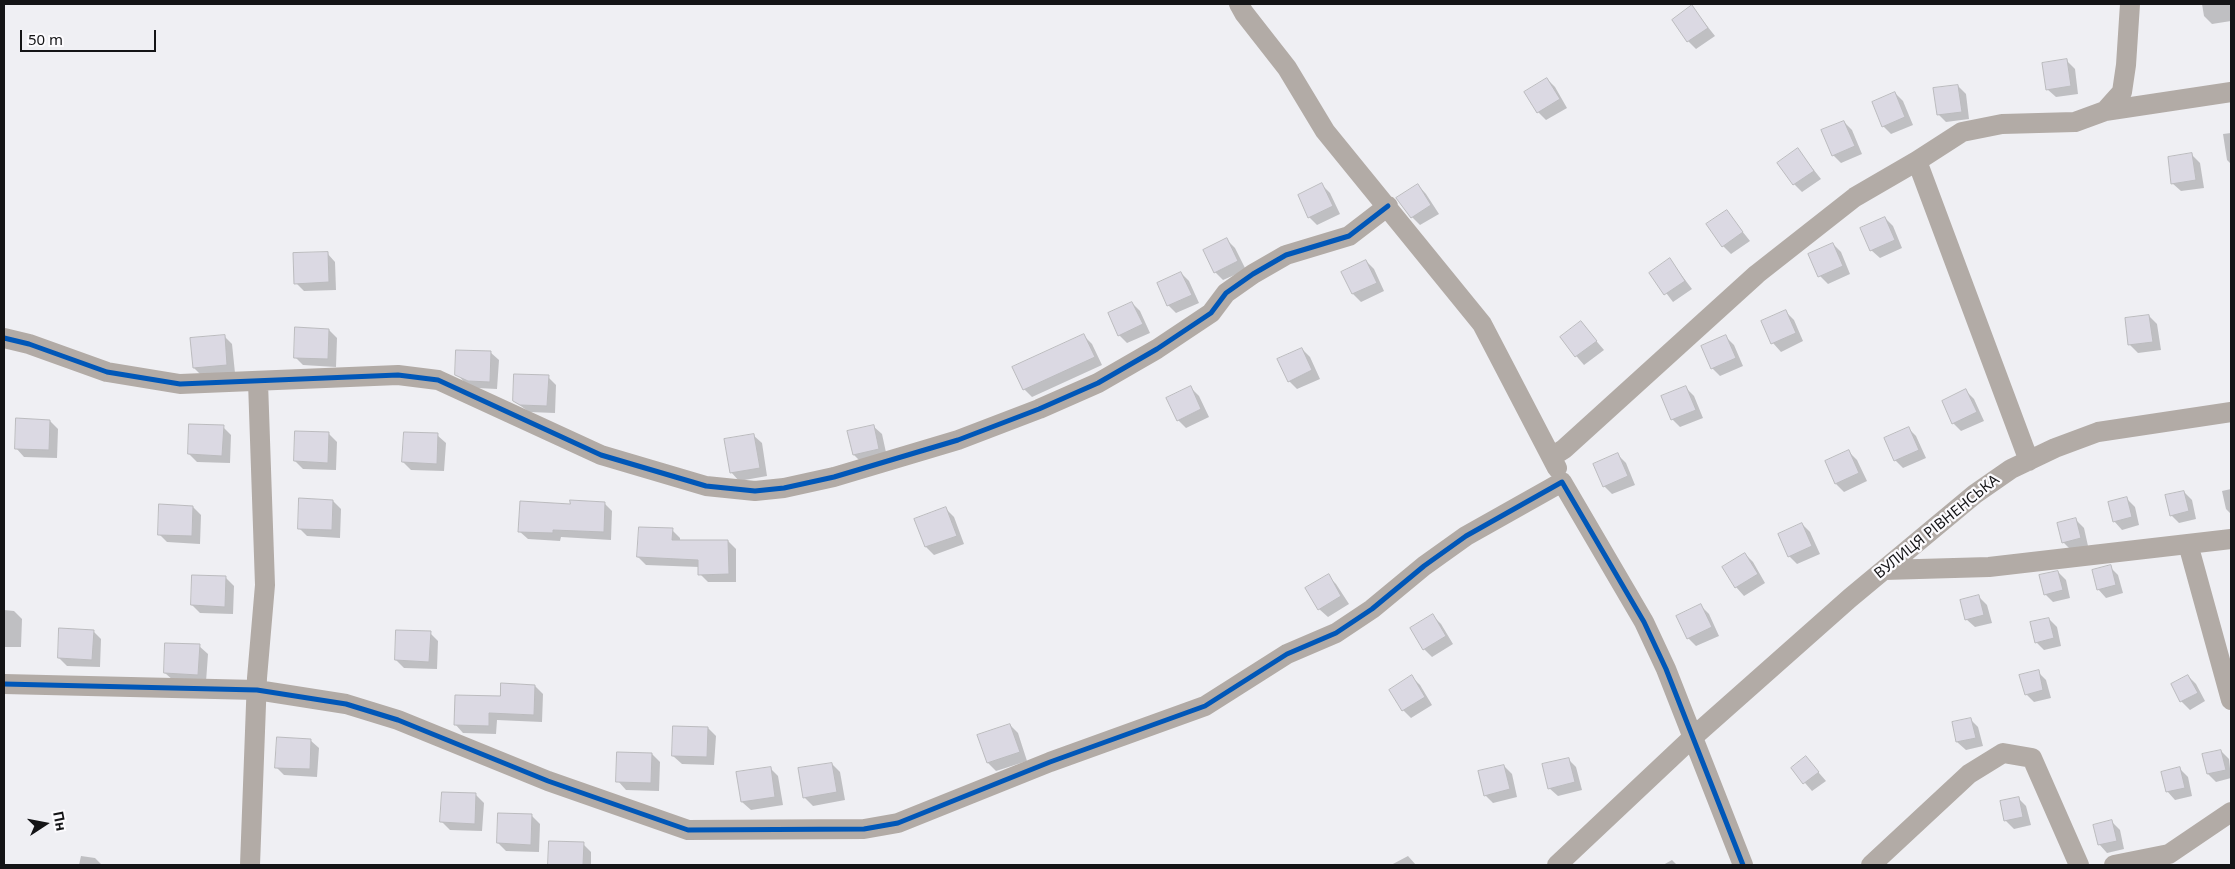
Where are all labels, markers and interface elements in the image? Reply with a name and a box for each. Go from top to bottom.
scale bar [22,20,159,52]
text: 50 m [28,29,63,49]
street label: ВУЛИЦЯ РІВНЕНСЬКА [1871,471,2003,583]
north arrow [20,799,70,849]
text: Пн [49,809,71,833]

